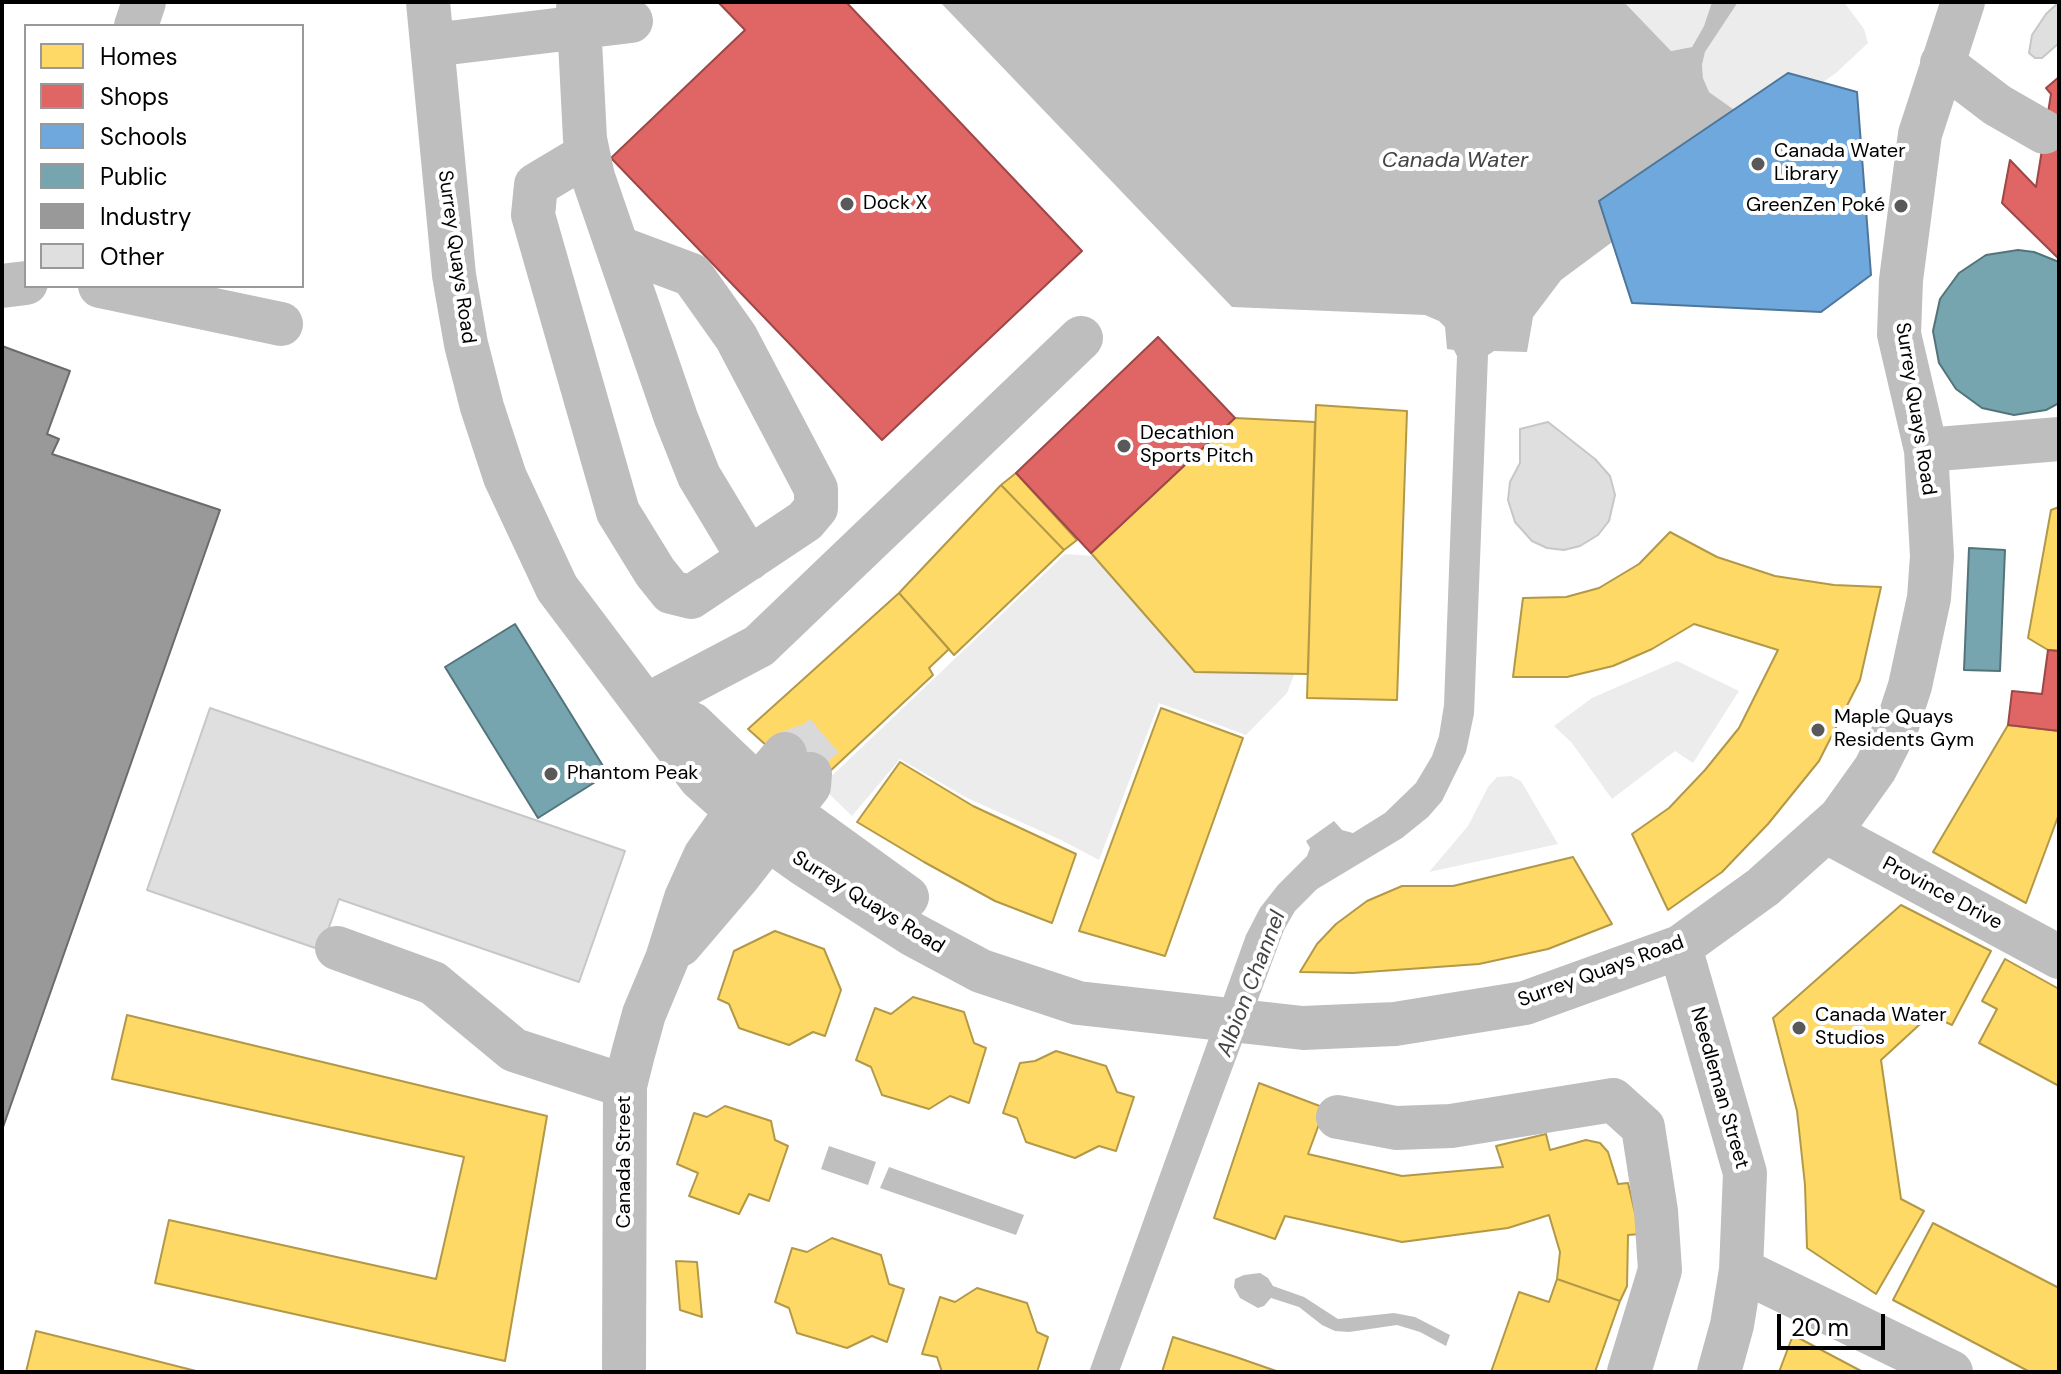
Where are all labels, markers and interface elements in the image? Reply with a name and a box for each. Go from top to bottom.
legend [24,24,304,288]
text: Homes [100,41,178,72]
text: Shops [100,81,169,112]
text: Schools [100,121,187,152]
place label: Canada Water Library [1774,140,1906,187]
water label: Canada Water [1382,148,1528,174]
marker: Canada Water Library [1749,155,1767,173]
text: Public [100,161,168,192]
street label: Surrey Quays Road [432,169,480,345]
place label: Dock X [863,192,928,216]
place label: GreenZen Poké [1746,194,1885,218]
marker: Dock X [838,195,856,213]
marker: GreenZen Poké [1892,197,1910,215]
text: Industry [100,201,191,232]
text: Other [100,241,164,272]
street label: Surrey Quays Road [1889,321,1941,497]
place label: Decathlon Sports Pitch [1140,422,1253,469]
marker: Decathlon Sports Pitch [1115,437,1133,455]
place label: Maple Quays Residents Gym [1834,706,1974,753]
marker: Maple Quays Residents Gym [1809,721,1827,739]
place label: Phantom Peak [567,762,698,786]
marker: Phantom Peak [542,765,560,783]
street label: Surrey Quays Road [787,846,949,960]
street label: Province Drive [1878,852,2006,936]
water label: Albion Channel [1212,907,1292,1061]
street label: Surrey Quays Road [1515,931,1687,1013]
street label: Needleman Street [1684,1004,1754,1172]
place label: Canada Water Studios [1815,1004,1947,1051]
marker: Canada Water Studios [1790,1019,1808,1037]
street label: Canada Street [613,1096,637,1228]
scale bar [1781,1298,1889,1348]
text: 20 m [1791,1312,1849,1343]

